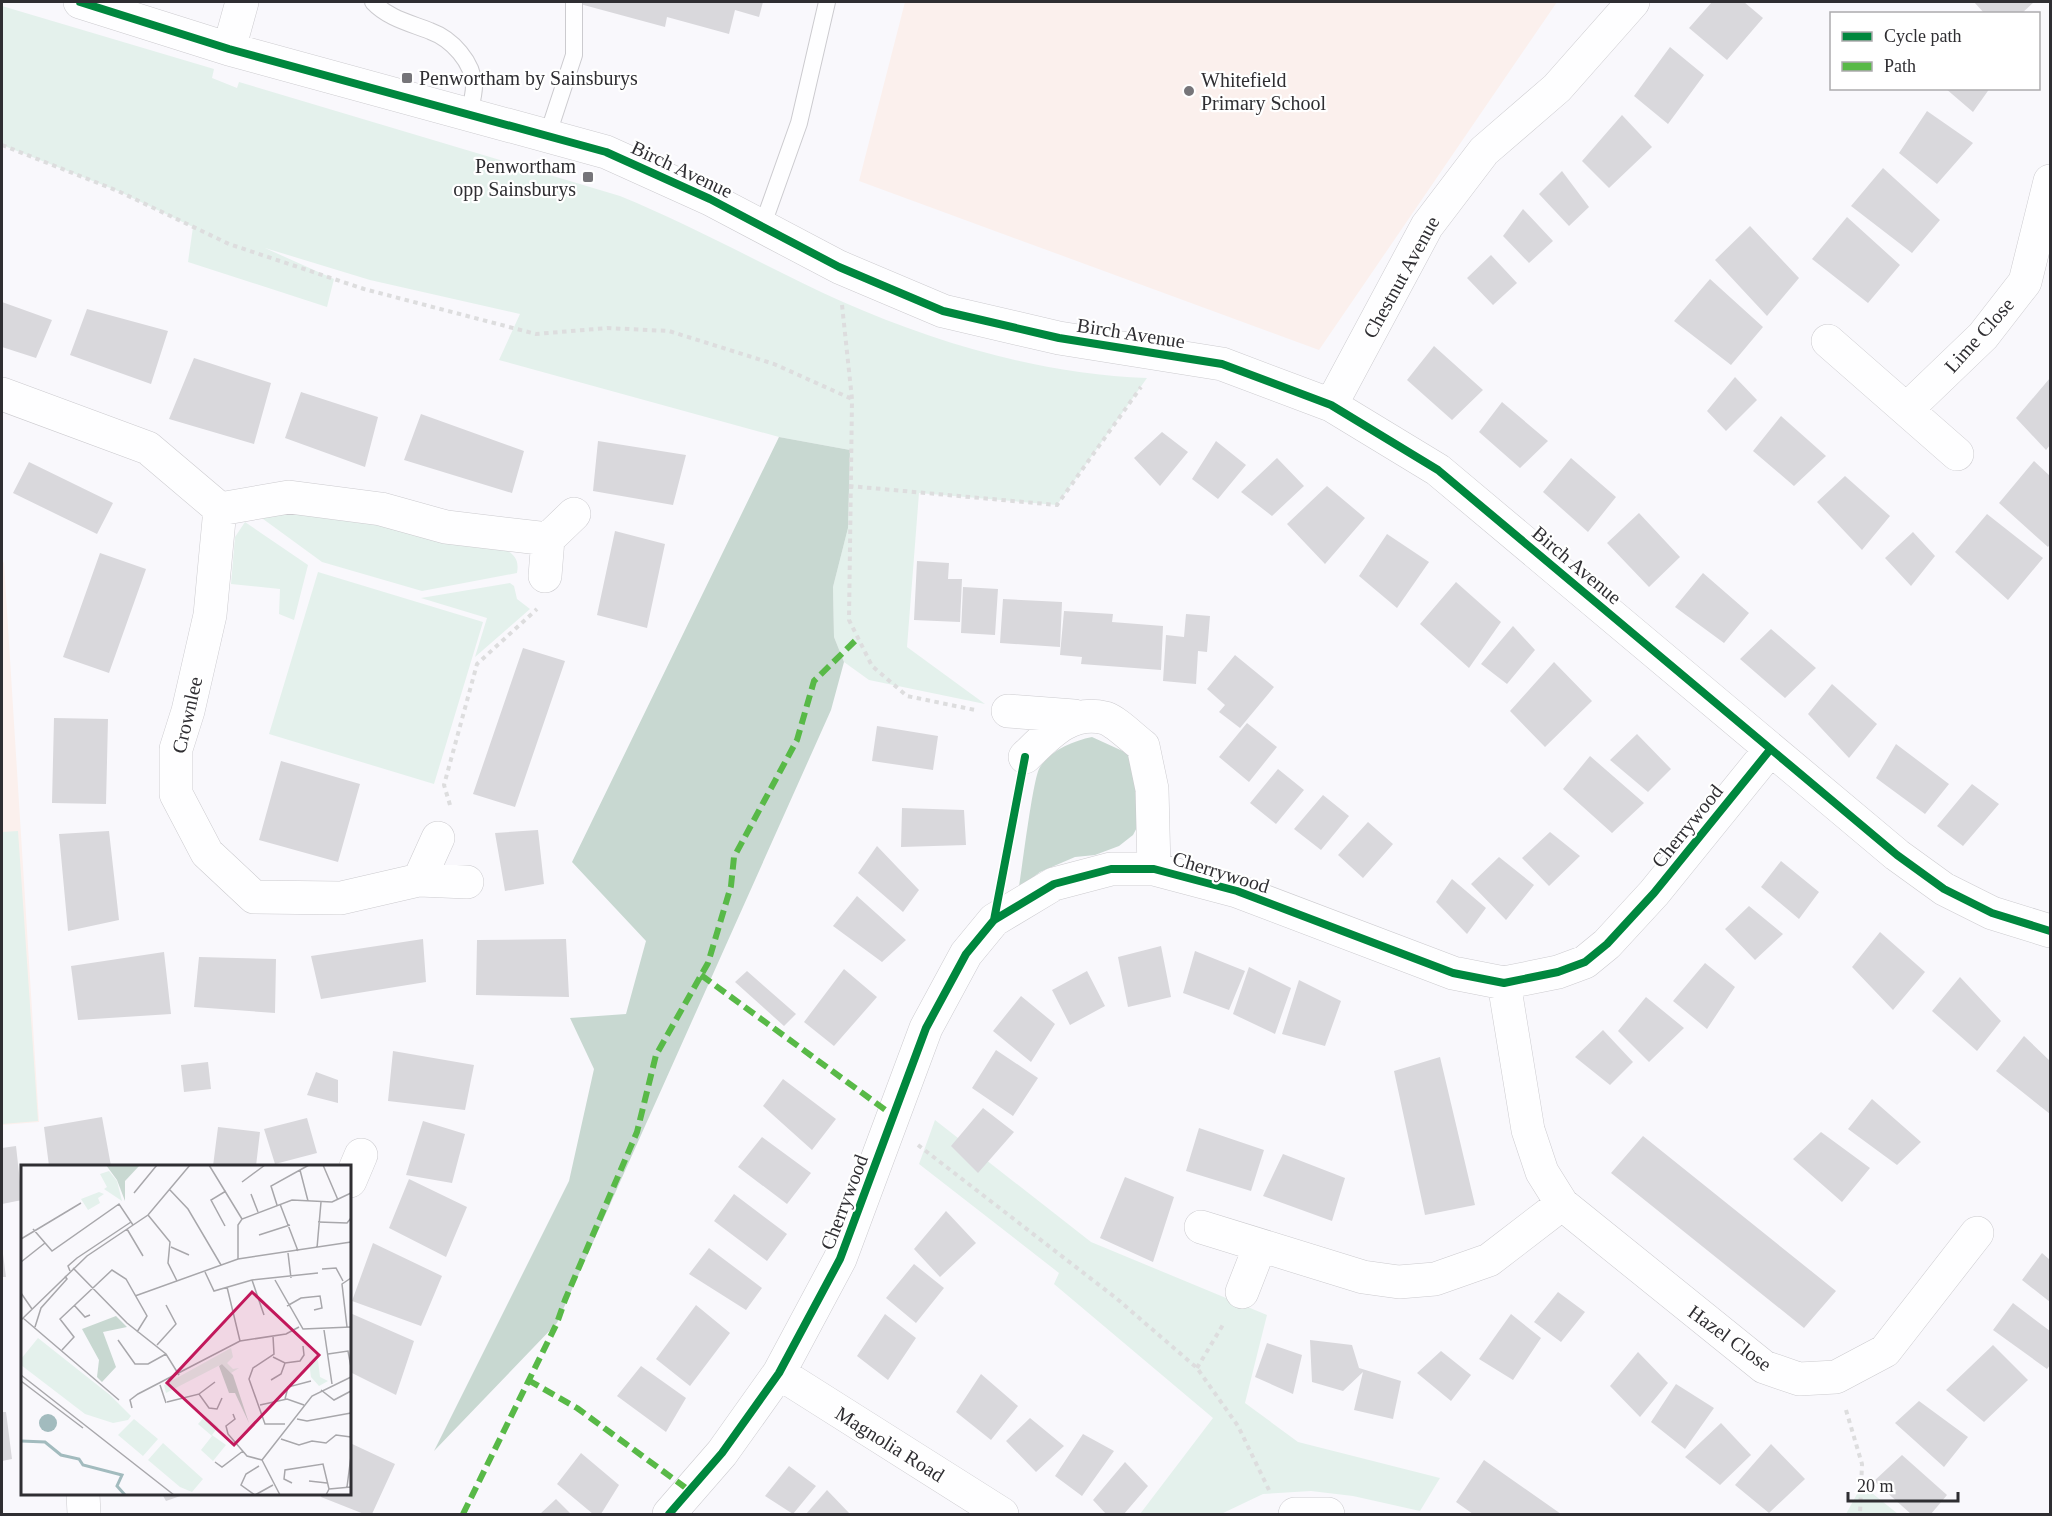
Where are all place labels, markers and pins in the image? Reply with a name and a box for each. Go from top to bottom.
place label: Penwortham by Sainsburys [419,67,638,90]
place label: Whitefield Primary School [1201,69,1326,115]
marker: Penwortham by Sainsburys [400,71,414,85]
marker: Whitefield Primary School [1182,84,1196,98]
place label: Penwortham opp Sainsburys [453,155,576,201]
marker: Penwortham opp Sainsburys [581,170,595,184]

